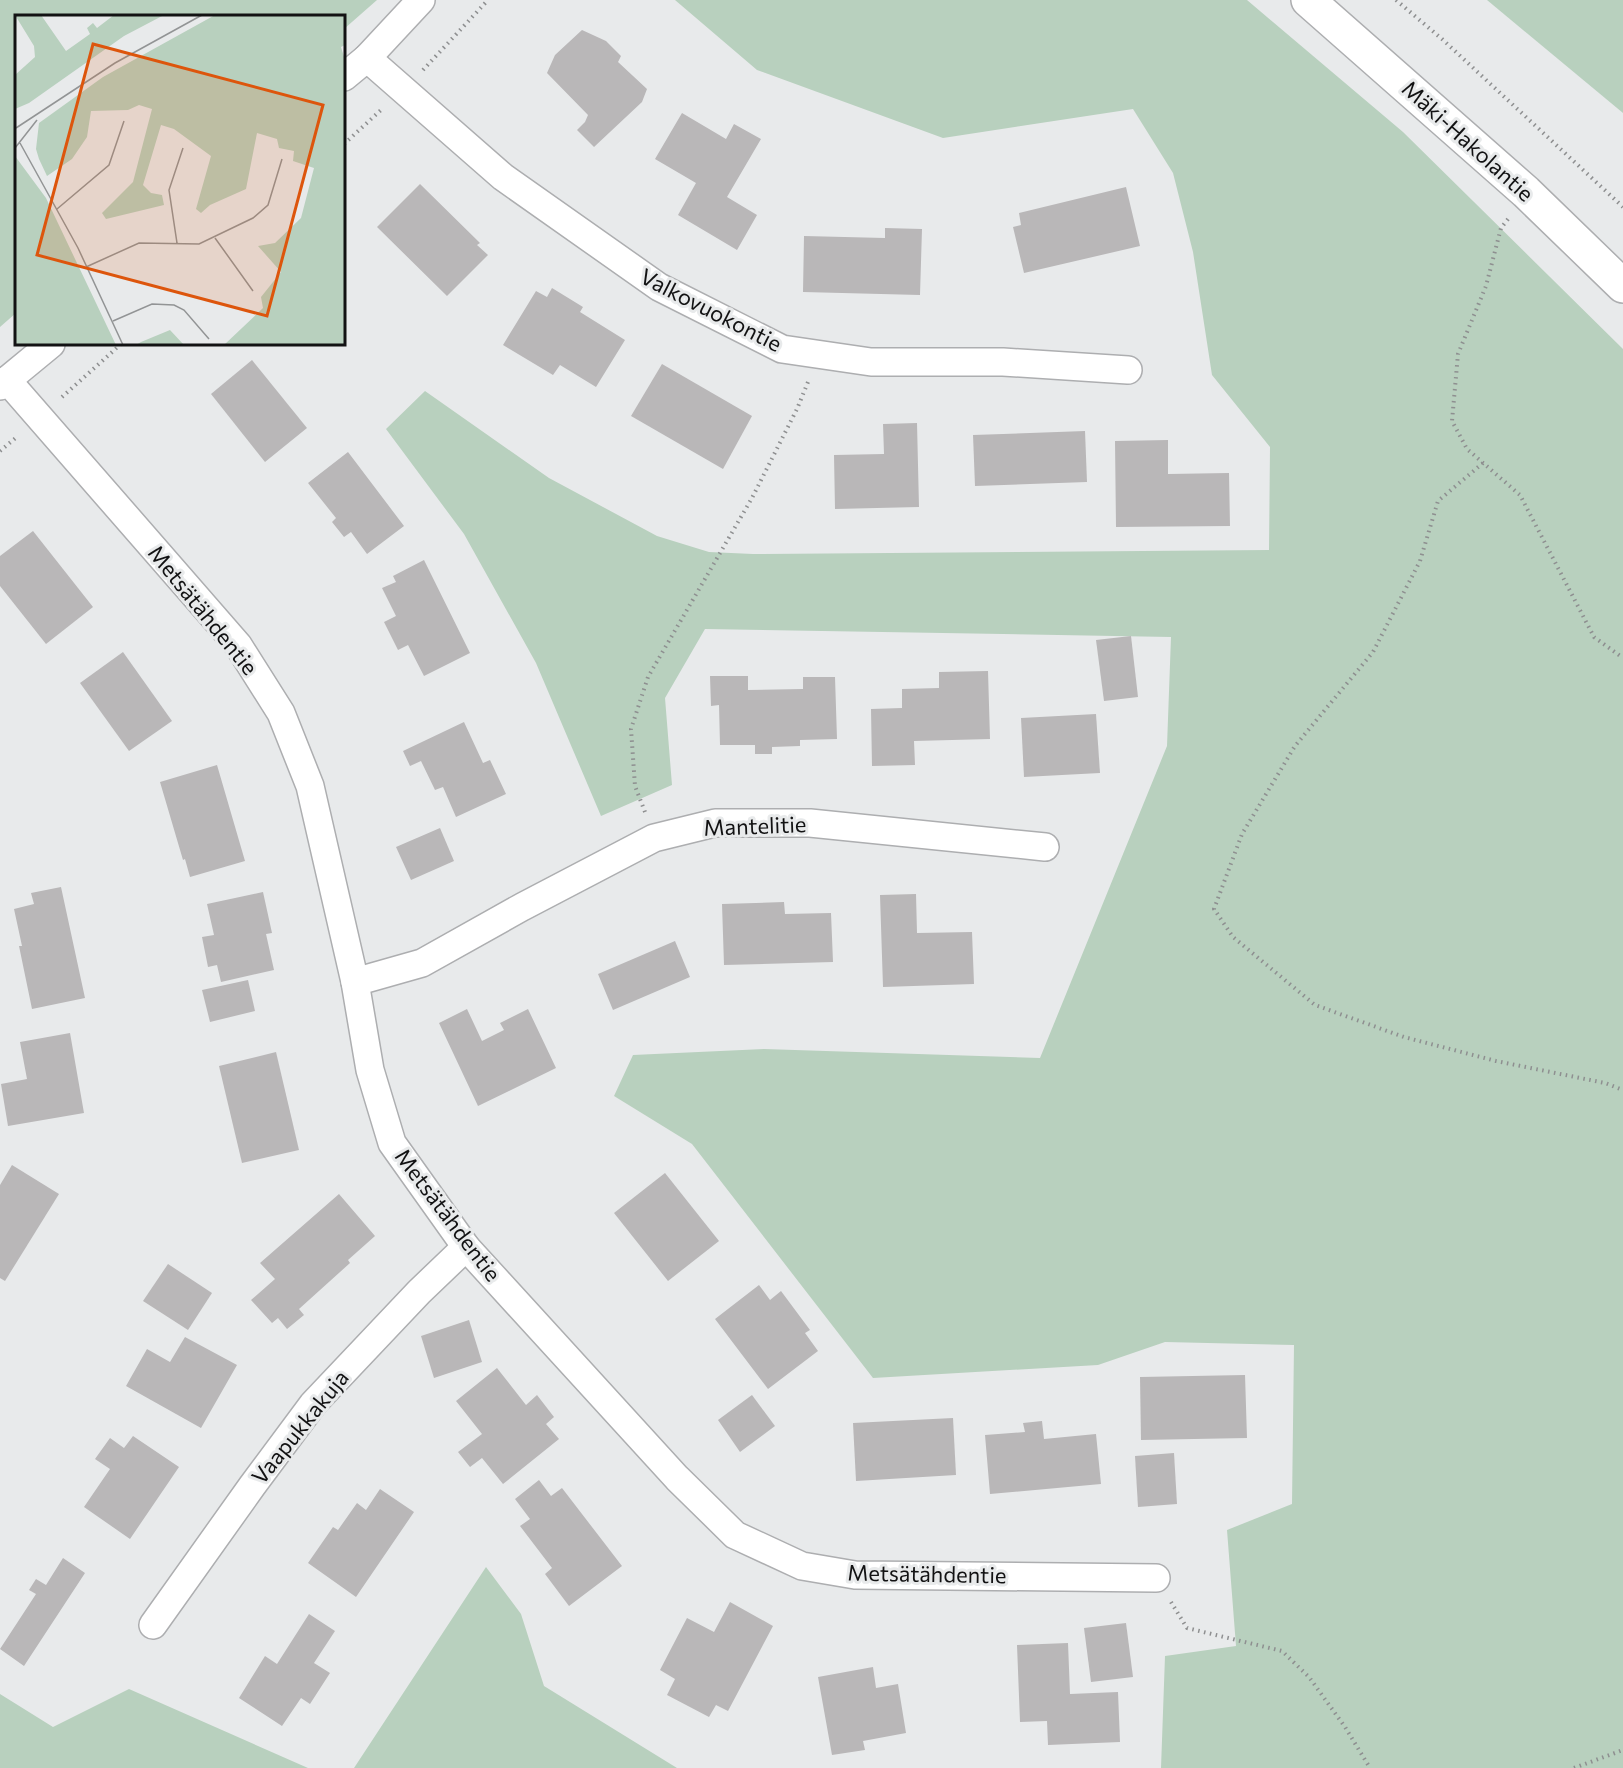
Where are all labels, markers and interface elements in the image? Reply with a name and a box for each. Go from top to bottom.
inset map [15,15,345,345]
street label: Mäki-Hakolantie [1397,74,1540,207]
street label: Valkovuokontie [636,262,787,357]
street label: Metsätähdentie [143,539,264,680]
street label: Mantelitie [703,810,807,841]
street label: Metsätähdentie [390,1143,507,1286]
street label: Vaapukkakuja [245,1364,354,1489]
street label: Metsätähdentie [847,1559,1007,1588]

